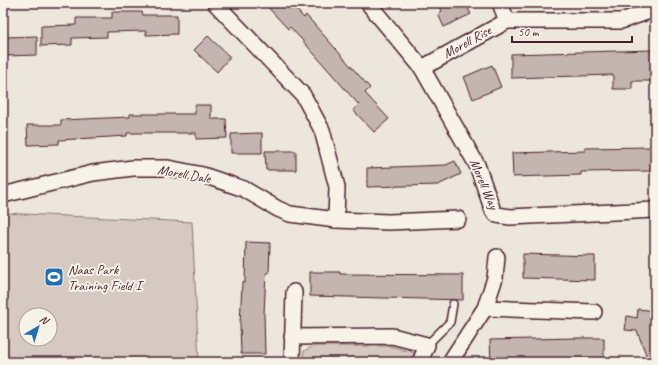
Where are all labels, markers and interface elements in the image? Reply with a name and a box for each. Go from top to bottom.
scale bar [512,18,632,44]
street label: Morell Rise [440,21,495,62]
text: 50 m [518,24,540,40]
street label: Morell Way [466,156,503,213]
street label: Morell Dale [156,161,213,187]
place label: Naas Park Training Field I [68,261,144,294]
sports icon: Naas Park Training Field I [43,266,65,288]
north arrow [18,307,58,347]
text: N [37,312,53,328]

